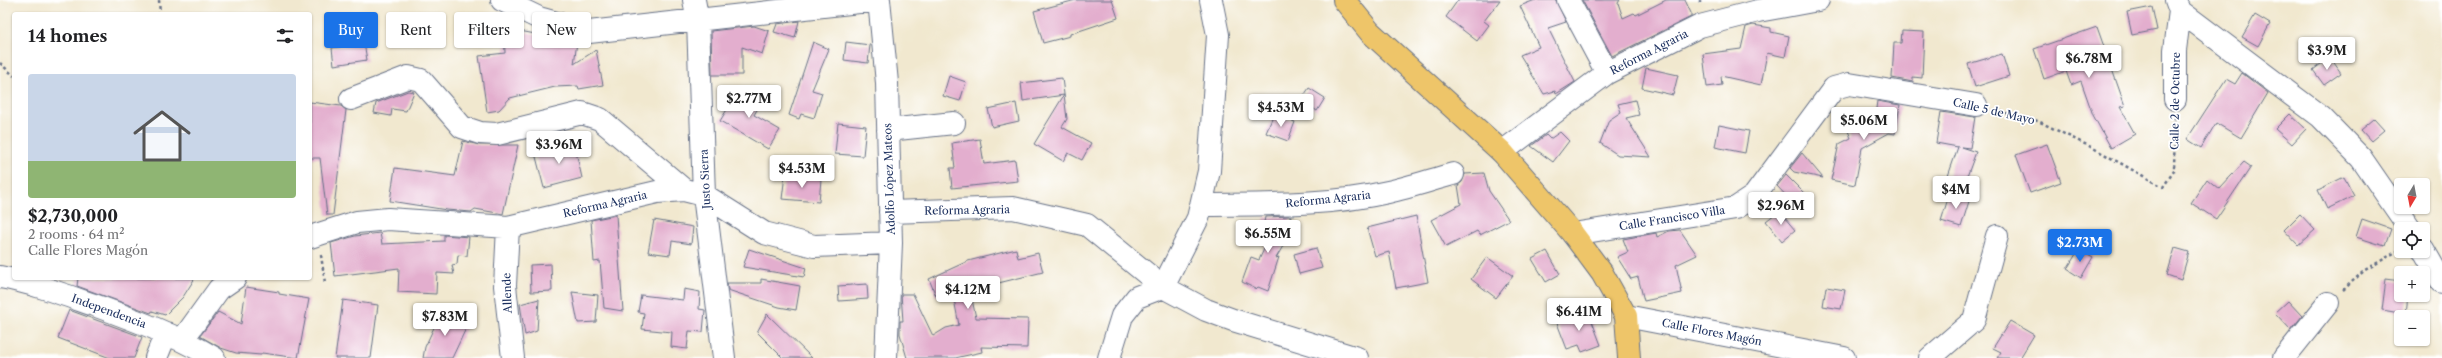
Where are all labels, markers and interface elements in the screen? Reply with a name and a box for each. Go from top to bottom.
chip: Buy [324,12,378,48]
chip: Rent [386,12,446,48]
chip: Filters [454,12,524,48]
chip: New [532,12,591,48]
icon: filters [274,25,296,47]
text: 14 homes [28,26,107,46]
street label: Reforma Agraria [1608,26,1691,78]
pin: $3.9M [2299,37,2355,71]
text: $3.9M [2307,42,2347,58]
pin: $6.78M [2056,45,2122,79]
text: $6.78M [2065,50,2113,66]
street label: Calle 2 de Octubre [2167,52,2183,150]
pin: $2.77M [716,85,782,119]
text: $2.77M [726,90,772,106]
pin: $4.53M [1248,94,1314,128]
street label: Calle 5 de Mayo [1952,95,2037,127]
text: $4.53M [1258,99,1304,115]
icon: home [126,100,198,172]
pin: $5.06M [1831,107,1897,141]
text: $5.06M [1840,112,1888,128]
street label: Adolfo López Mateos [880,123,898,236]
pin: $3.96M [526,131,592,165]
text: $3.96M [535,136,583,152]
street label: Justo Sierra [696,148,714,211]
pin: $4.53M [769,155,835,189]
text: $4.53M [779,160,825,176]
pin: $4M [1937,176,1975,210]
north arrow [2394,178,2430,214]
map controls [2394,178,2430,346]
text: $4M [1942,181,1970,197]
street label: Reforma Agraria [562,187,649,220]
street label: Reforma Agraria [1285,188,1372,210]
pin: $2.96M [1748,192,1814,226]
text: $2.96M [1757,197,1805,213]
street label: Reforma Agraria [924,202,1010,218]
street label: Calle Francisco Villa [1618,203,1726,233]
text: $2,730,000 [28,206,118,226]
pin: $6.55M [1235,220,1301,254]
button: locate [2394,222,2430,258]
text: $6.55M [1245,225,1291,241]
text: 2 rooms · 64 m² [28,226,125,242]
pin: $2.73M [2047,229,2113,263]
text: $2.73M [2057,234,2103,250]
text: Calle Flores Magón [28,242,148,258]
button: + [2394,266,2430,302]
street label: Allende [499,272,515,315]
pin: $4.12M [935,276,1001,310]
text: $4.12M [945,281,991,297]
street label: Independencia [70,291,148,331]
pin: $6.41M [1546,298,1612,332]
pin: $7.83M [412,303,478,337]
text: $6.41M [1556,303,1602,319]
text: $7.83M [422,308,468,324]
button: − [2394,310,2430,346]
street label: Calle Flores Magón [1661,315,1763,349]

